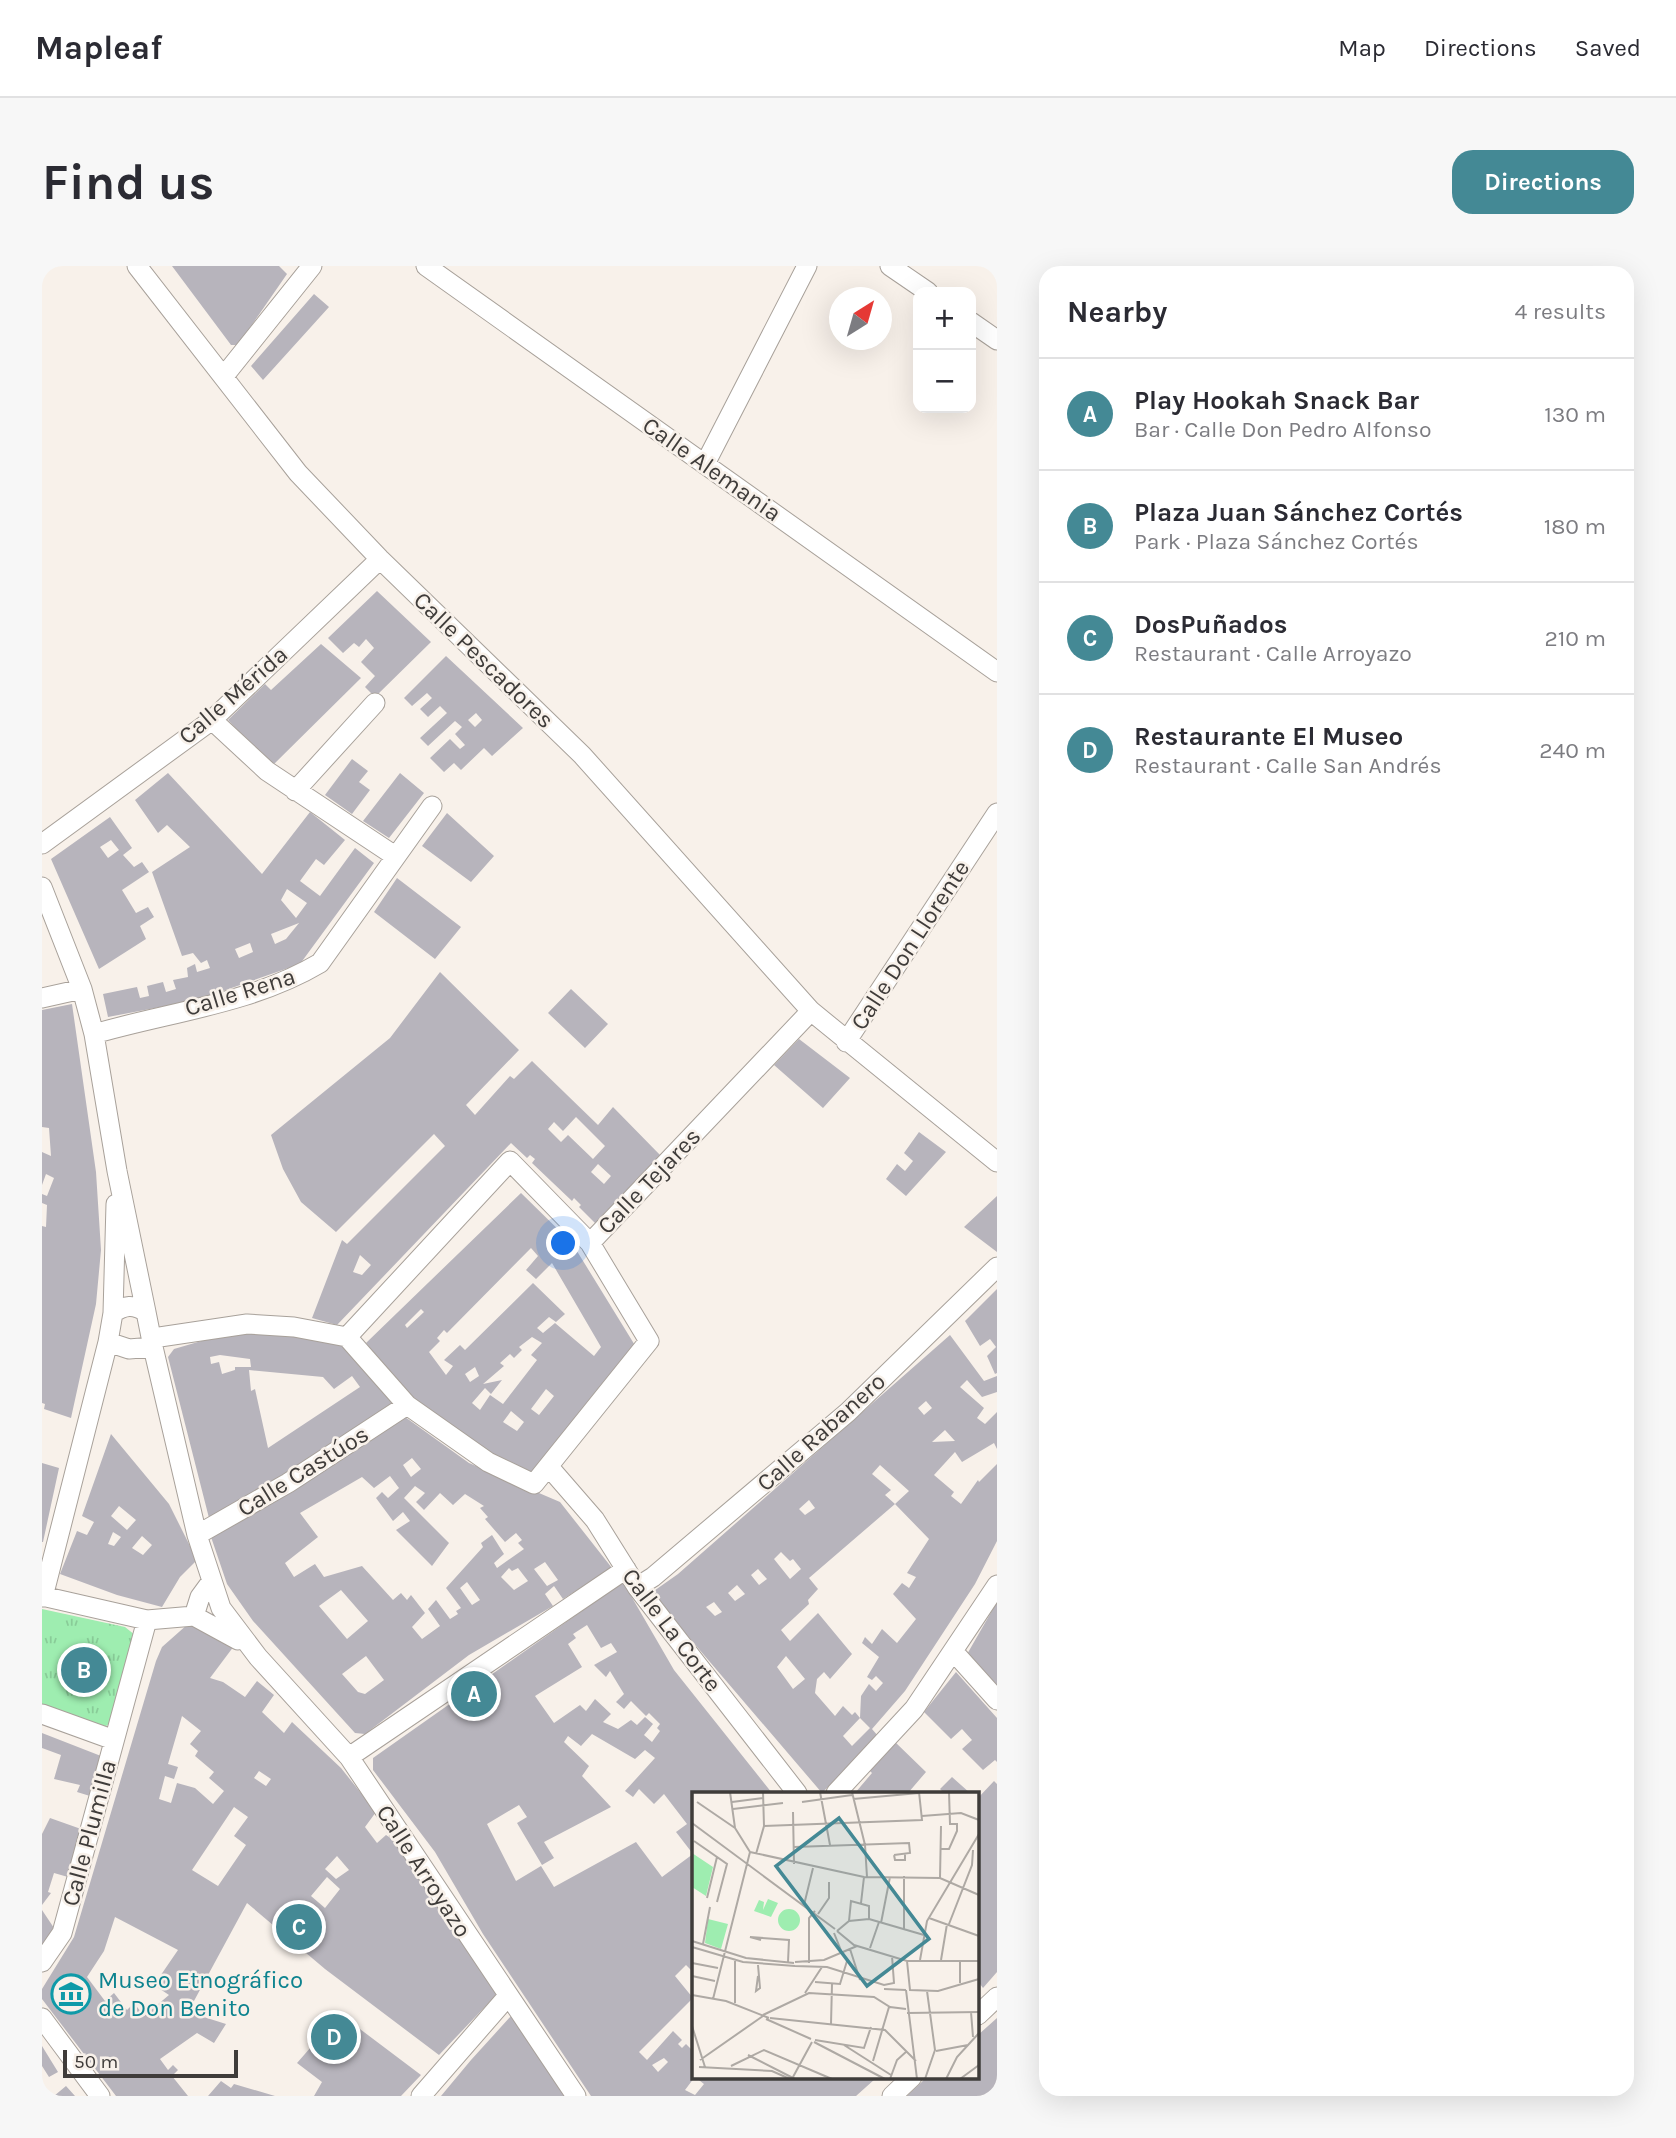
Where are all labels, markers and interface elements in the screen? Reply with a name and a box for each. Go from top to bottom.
text: Mapleaf [35,29,162,67]
text: Map [1338,34,1386,62]
text: Directions [1424,34,1537,62]
text: Saved [1575,34,1641,62]
button: Directions [1452,150,1634,214]
text: Find us [42,154,214,211]
north arrow [829,287,892,350]
map controls [913,287,976,413]
button: + [913,287,976,350]
text: Nearby [1067,294,1167,330]
text: 4 results [1514,298,1606,325]
button: − [913,350,976,413]
text: Play Hookah Snack Bar [1134,385,1419,416]
text: A [1083,401,1097,428]
text: 130 m [1544,401,1606,428]
street label: Calle Alemania [637,411,787,527]
text: Bar · Calle Don Pedro Alfonso [1134,416,1431,443]
text: Plaza Juan Sánchez Cortés [1134,497,1463,528]
text: B [1083,513,1097,540]
text: 180 m [1544,513,1606,540]
text: Park · Plaza Sánchez Cortés [1134,528,1418,555]
street label: Calle Pescadores [408,586,560,734]
text: DosPuñados [1134,609,1287,640]
text: C [1083,625,1097,652]
text: 210 m [1544,625,1606,652]
street label: Calle Mérida [173,640,293,750]
text: Restaurant · Calle Arroyazo [1134,640,1412,667]
text: Restaurante El Museo [1134,721,1403,752]
text: D [1082,737,1098,764]
text: 240 m [1539,737,1606,764]
text: Restaurant · Calle San Andrés [1134,752,1442,779]
street label: Calle Don Llorente [845,855,975,1035]
street label: Calle Rena [181,962,299,1022]
street label: Calle Tejares [592,1122,706,1240]
your location [546,1226,580,1260]
street label: Calle Rabanero [751,1367,891,1497]
street label: Calle Castúos [232,1420,374,1522]
street label: Calle La Corte [616,1563,728,1697]
pin: B [61,1644,107,1696]
pin: A [451,1668,497,1720]
street label: Calle Plumilla [56,1757,122,1909]
inset map [692,1792,979,2078]
street label: Calle Arroyazo [371,1799,477,1943]
pin: C [276,1901,322,1953]
place label: Museo Etnográfico de Don Benito [98,1966,303,2022]
museum icon: Museo Etnográfico de Don Benito [50,1973,92,2015]
pin: D [311,2011,357,2063]
scale bar [63,2047,238,2079]
text: 50 m [74,2051,118,2073]

